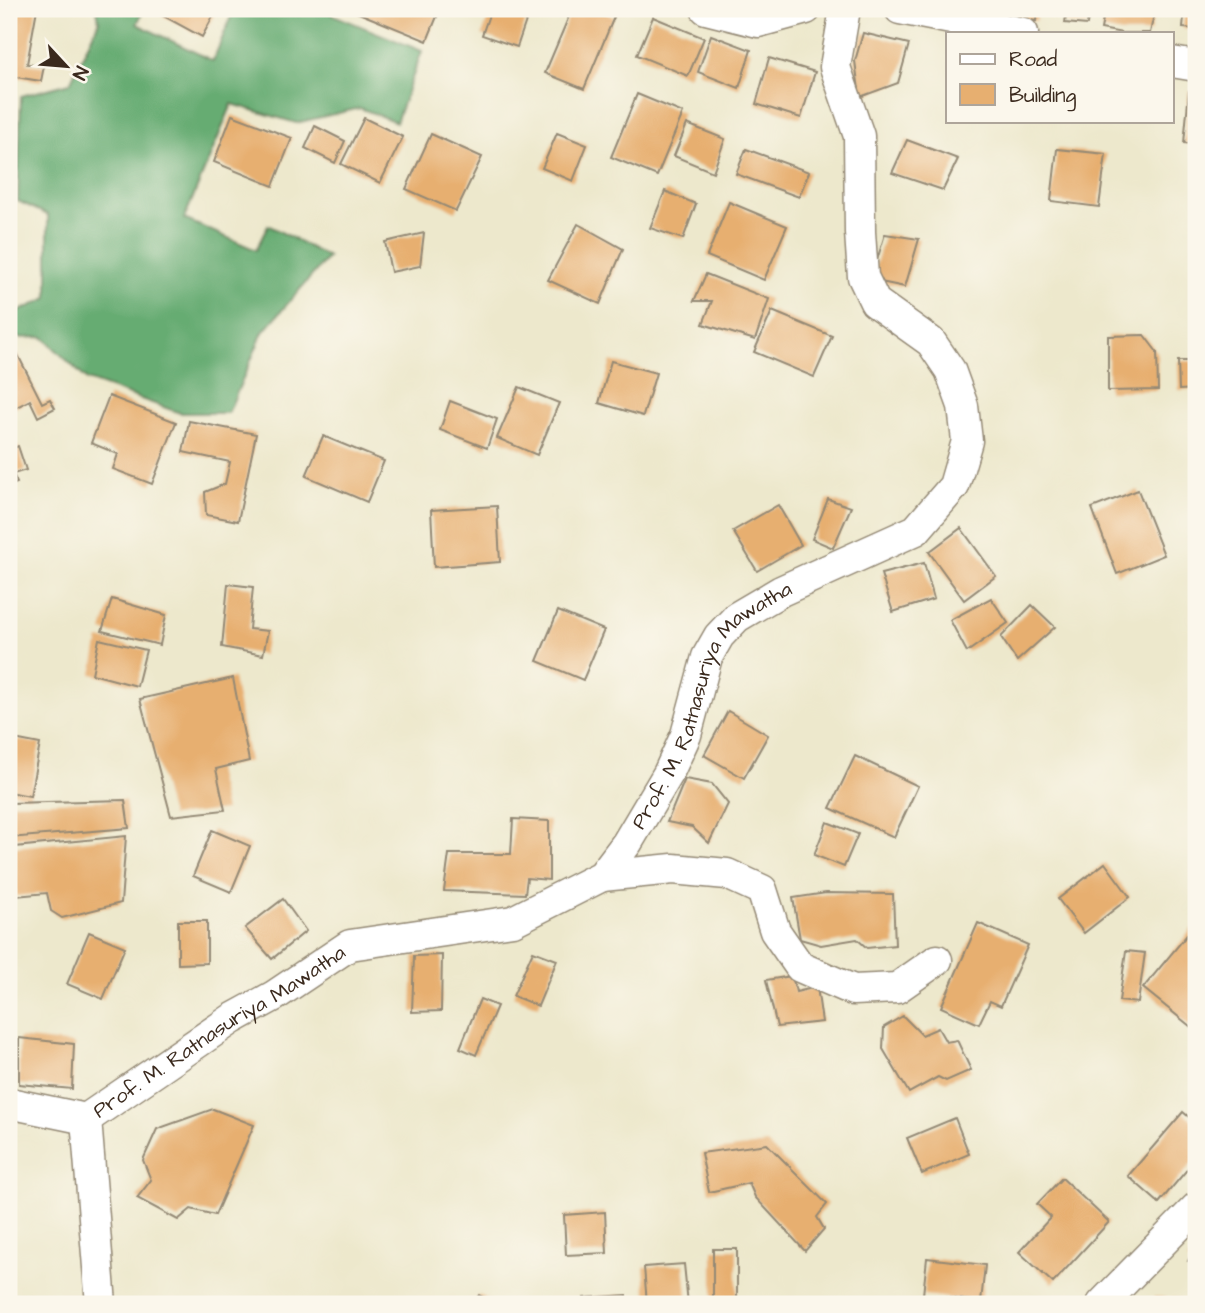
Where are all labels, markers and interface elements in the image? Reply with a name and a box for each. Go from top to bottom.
north arrow [32,32,102,102]
legend [946,32,1174,122]
text: Road [1009,45,1057,74]
text: N [65,62,95,84]
text: Building [1009,81,1077,112]
street label: Prof. M. Ratnasuriya Mawatha [624,574,796,834]
street label: Prof. M. Ratnasuriya Mawatha [87,938,351,1125]

